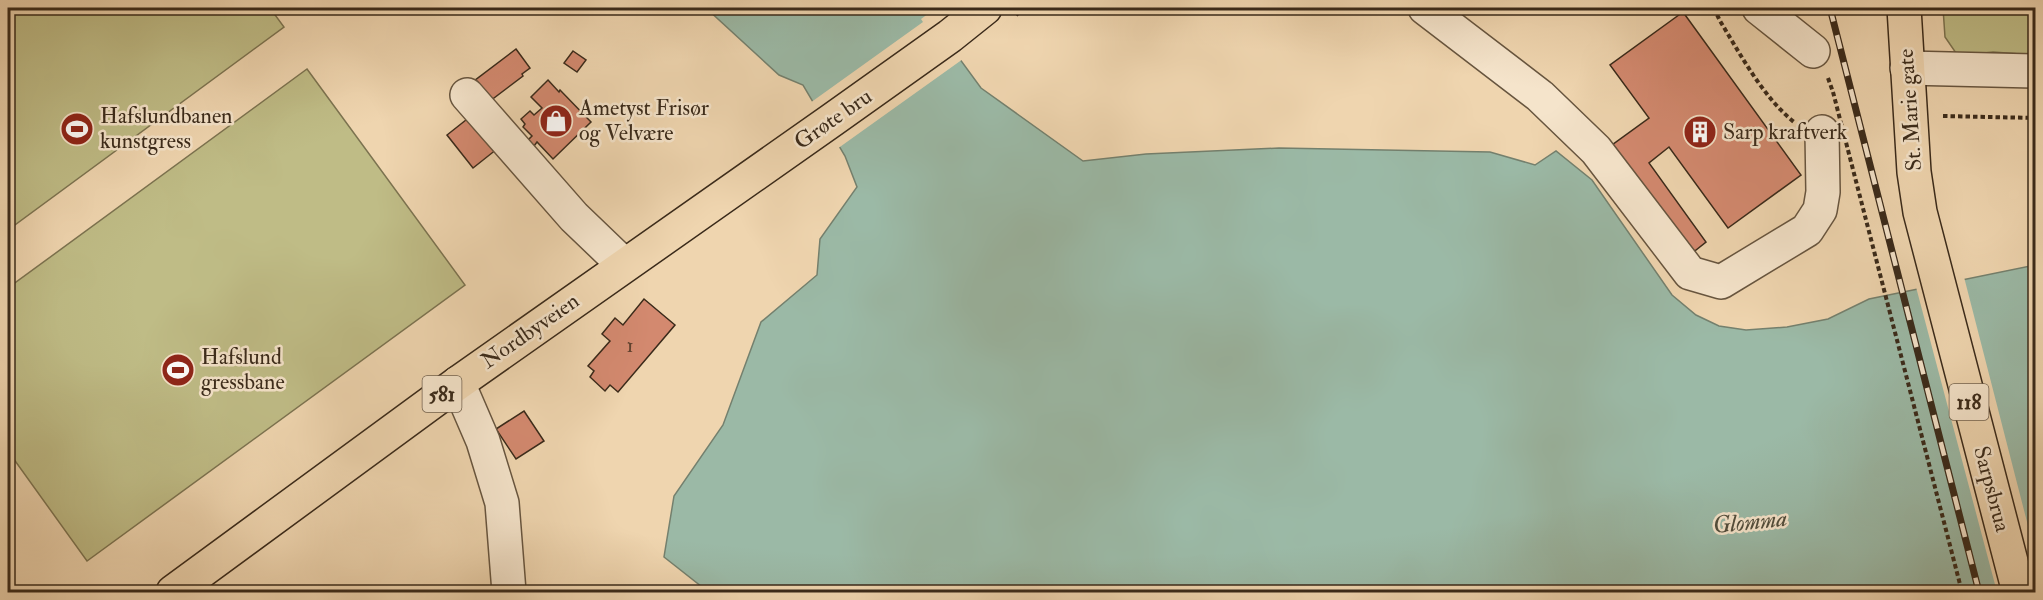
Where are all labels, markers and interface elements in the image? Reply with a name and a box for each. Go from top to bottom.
street label: St. Marie gate [1892,48,1928,172]
street label: Grøte bru [789,82,877,156]
place label: Ametyst Frisør og Velvære [578,94,710,147]
place label: Hafslundbanen kunstgress [100,102,232,155]
shop icon: Ametyst Frisør og Velvære [538,103,574,139]
sports icon: Hafslundbanen kunstgress [59,111,95,147]
building icon: Sarp kraftverk [1682,114,1718,150]
place label: Sarp kraftverk [1723,118,1848,147]
street label: Nordbyveien [475,287,585,375]
house number: 1 [626,333,634,358]
place label: Hafslund gressbane [201,343,285,396]
sports icon: Hafslund gressbane [160,352,196,388]
road number: 581 [422,376,462,412]
road number: 118 [1950,384,1988,420]
street label: Sarpsbrua [1966,443,2017,536]
water label: Glomma [1711,503,1789,541]

